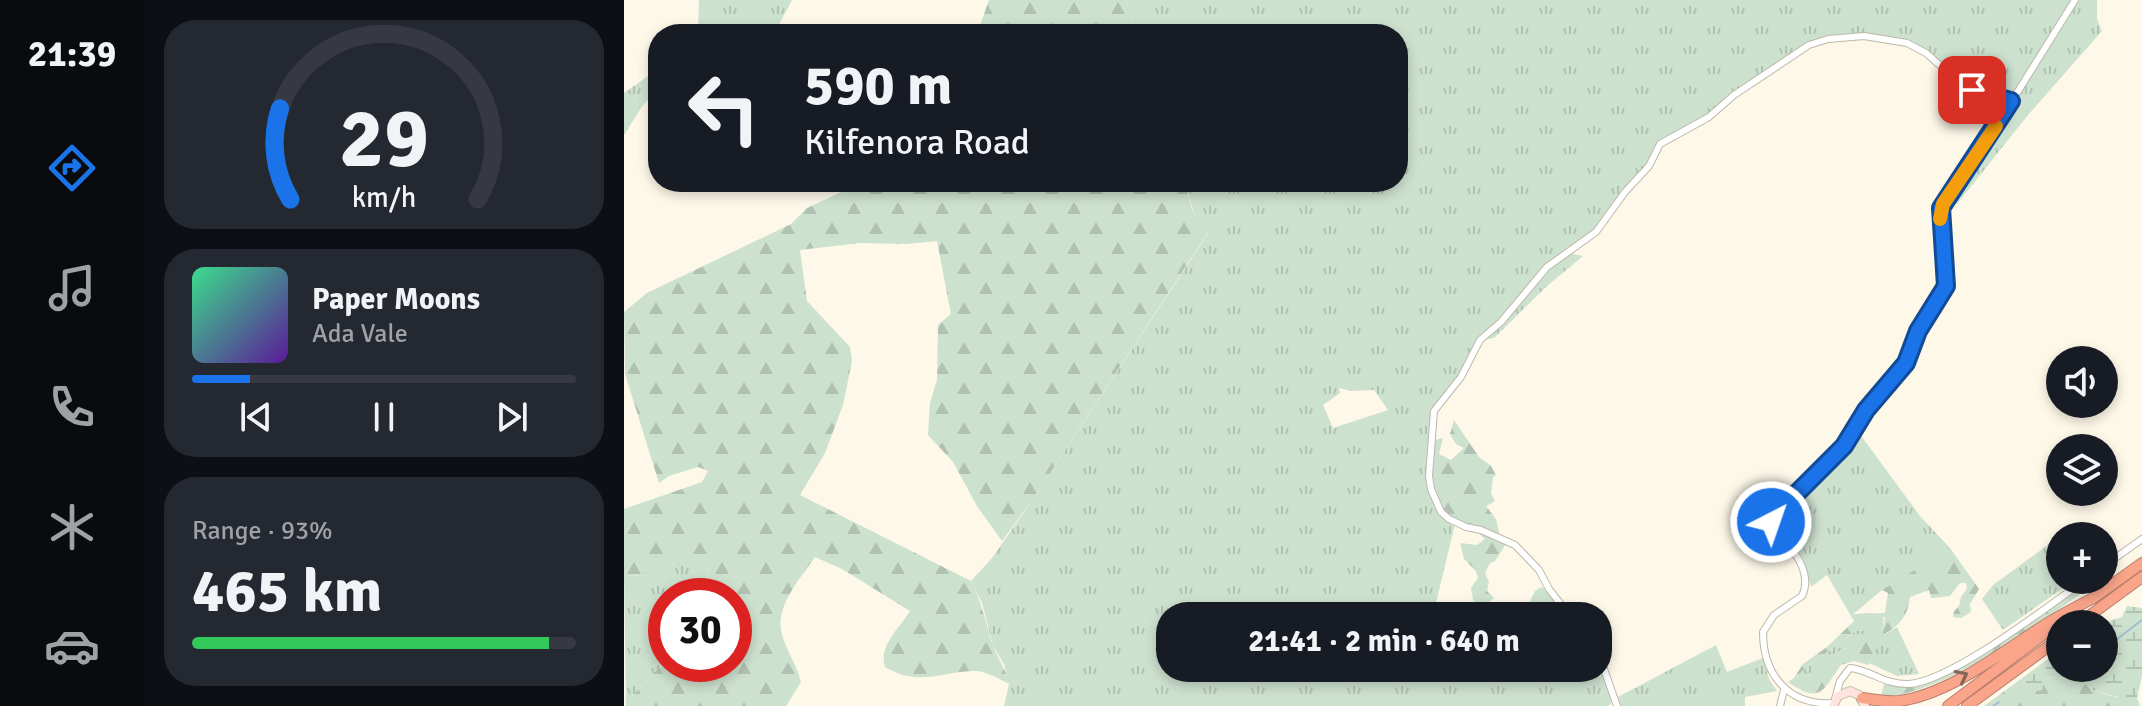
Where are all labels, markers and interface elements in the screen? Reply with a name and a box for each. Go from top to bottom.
text: 21:39 [28,32,116,77]
text: 590 m [804,51,952,120]
icon: left [672,56,776,160]
pin [1938,56,2006,124]
icon: arrive [1950,68,1994,112]
text: 29 [339,88,429,190]
text: Kilfenora Road [804,120,1030,165]
icon: directions [44,140,100,196]
text: km/h [352,181,416,216]
icon: music [44,260,100,316]
text: Paper Moons [312,281,480,318]
text: Ada Vale [312,318,408,350]
map controls [2046,346,2118,682]
button: sound [2046,346,2118,418]
icon: phone [44,379,100,435]
icon: previous [234,395,278,439]
icon: pause [362,395,406,439]
icon: next [490,395,534,439]
button: layers [2046,434,2118,506]
position arrow [1729,480,1813,564]
icon: climate [44,499,100,555]
text: Range · 93% [192,515,333,547]
button: + [2046,522,2118,594]
text: 465 km [192,555,382,629]
speed limit sign: 30 [648,578,752,682]
button: − [2046,610,2118,682]
icon: car [44,618,100,674]
text: 21:41 · 2 min · 640 m [1248,623,1520,660]
one-way arrow [1954,670,1969,686]

